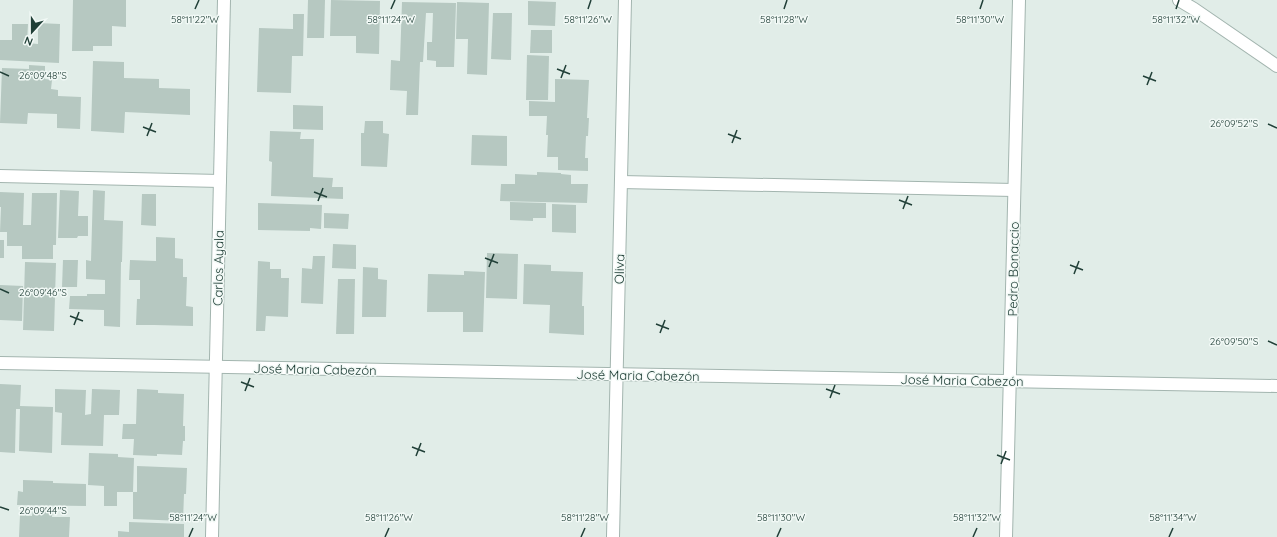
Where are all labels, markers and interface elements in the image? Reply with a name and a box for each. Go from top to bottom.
north arrow [12,12,52,52]
text: 58°11'22"W [171,13,219,26]
text: 58°11'24"W [367,13,415,26]
text: 58°11'26"W [564,13,612,26]
text: 58°11'28"W [760,13,808,26]
text: 58°11'30"W [956,13,1004,26]
text: 58°11'32"W [1152,13,1200,26]
text: N [22,33,35,49]
text: 26°09'48"S [19,69,67,82]
text: 26°09'52"S [1210,117,1258,130]
street label: Pedro Bonaccio [1004,221,1022,317]
street label: Carlos Ayala [209,230,227,306]
street label: Oliva [611,254,627,284]
text: 26°09'46"S [19,286,67,299]
text: 26°09'50"S [1210,335,1259,348]
street label: José Maria Cabezón [253,360,377,378]
street label: José Maria Cabezón [576,366,700,384]
street label: José Maria Cabezón [900,371,1024,389]
text: 26°09'44"S [19,504,67,517]
text: 58°11'24"W [169,511,217,524]
text: 58°11'26"W [365,511,413,524]
text: 58°11'28"W [561,511,609,524]
text: 58°11'30"W [757,511,805,524]
text: 58°11'32"W [953,511,1001,524]
text: 58°11'34"W [1149,511,1197,524]

